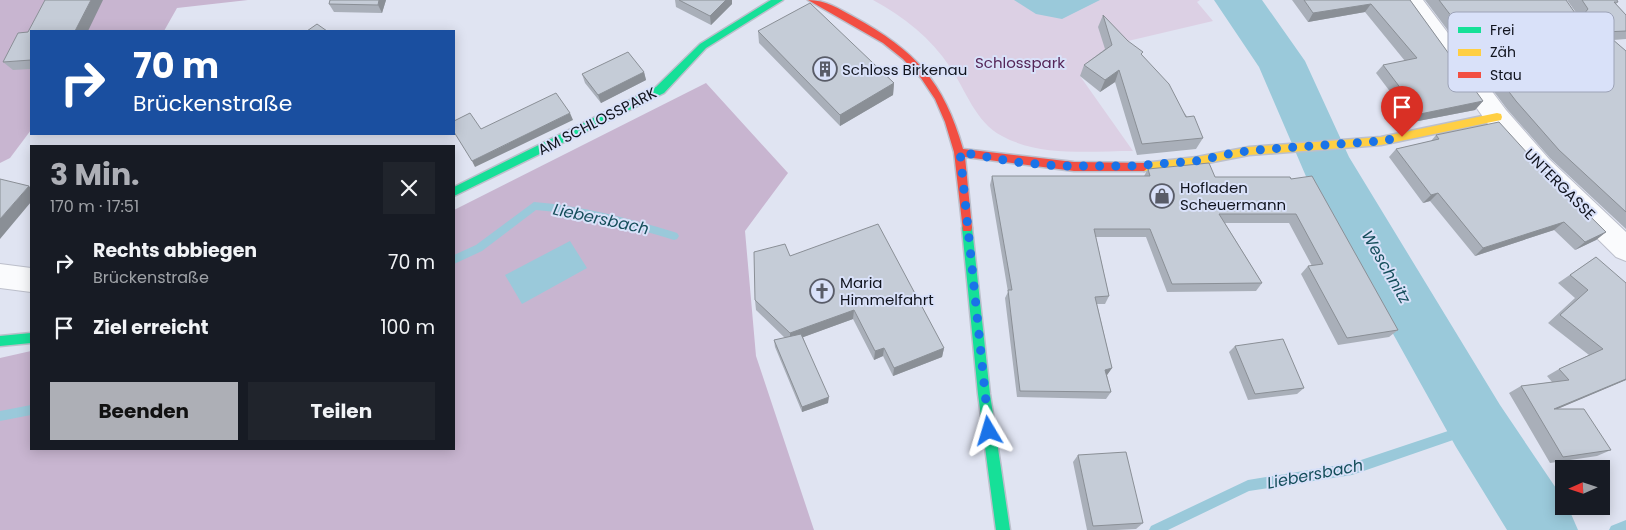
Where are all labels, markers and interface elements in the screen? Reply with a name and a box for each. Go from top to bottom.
legend [1448,12,1614,92]
text: Frei [1490,20,1514,40]
text: 70 m [133,41,219,90]
text: Zäh [1490,42,1516,62]
icon: right [50,50,115,115]
park label: Schlosspark [975,52,1065,73]
building icon: Schloss Birkenau [812,56,838,82]
place label: Schloss Birkenau [842,59,967,80]
text: Stau [1490,65,1522,85]
street label: AM SCHLOSSPARK [534,82,660,160]
pin [1381,86,1423,137]
text: Brückenstraße [133,88,292,119]
icon: arrive [1388,93,1416,121]
street label: UNTERGASSE [1520,144,1600,224]
text: 3 Min. [50,153,140,196]
button: close [383,162,435,214]
place label: Hofladen Scheuermann [1180,177,1286,215]
shop icon: Hofladen Scheuermann [1149,183,1175,209]
text: 170 m · 17:51 [50,195,139,218]
water label: Liebersbach [551,198,651,240]
water label: Weschnitz [1356,226,1417,308]
text: Rechts abbiegen [93,237,257,264]
icon: right [50,249,78,277]
text: 70 m [388,249,435,276]
text: Brückenstraße [93,266,209,289]
place label: Maria Himmelfahrt [840,272,934,310]
church icon: Maria Himmelfahrt [809,278,835,304]
icon: arrive [50,314,78,342]
text: Ziel erreicht [93,314,209,341]
text: 100 m [380,314,435,341]
button: Beenden [50,382,238,440]
button: Teilen [248,382,435,440]
position arrow [962,404,1014,456]
water label: Liebersbach [1265,453,1365,495]
north arrow [1555,460,1610,515]
map controls [1555,460,1610,515]

